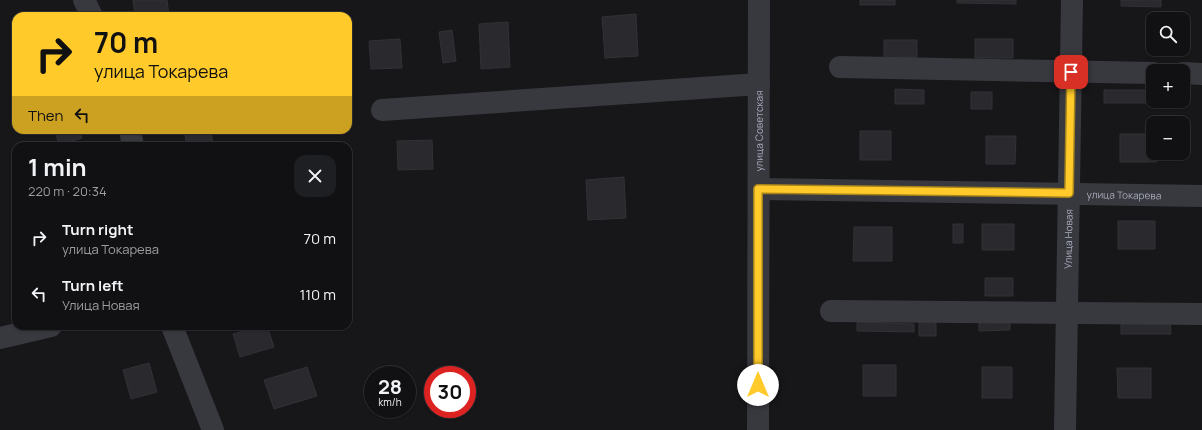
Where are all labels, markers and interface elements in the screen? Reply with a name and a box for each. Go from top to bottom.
map controls [1146,12,1190,160]
button: search [1146,12,1190,56]
text: 70 m [94,23,158,61]
icon: right [28,28,80,80]
pin [1054,55,1088,89]
text: улица Токарева [94,59,228,83]
icon: arrive [1060,61,1082,83]
button: + [1146,64,1190,108]
street label: улица Советская [752,90,766,172]
icon: left [71,104,93,126]
text: Then [28,105,63,126]
button: − [1146,116,1190,160]
text: 1 min [28,150,87,183]
button: close [294,155,336,197]
text: 220 m · 20:34 [28,182,107,200]
street label: улица Токарева [1087,187,1161,202]
street label: Улица Новая [1061,209,1076,269]
text: Turn right [62,219,133,240]
icon: right [28,227,50,249]
text: 70 m [304,228,336,249]
text: улица Токарева [62,240,159,258]
text: Turn left [62,275,124,296]
icon: left [28,283,50,305]
text: 110 m [299,284,336,305]
text: Улица Новая [62,296,140,314]
position arrow [737,364,779,406]
speed limit sign: 30 [424,366,476,418]
text: 28 [378,373,402,400]
text: km/h [378,395,402,409]

